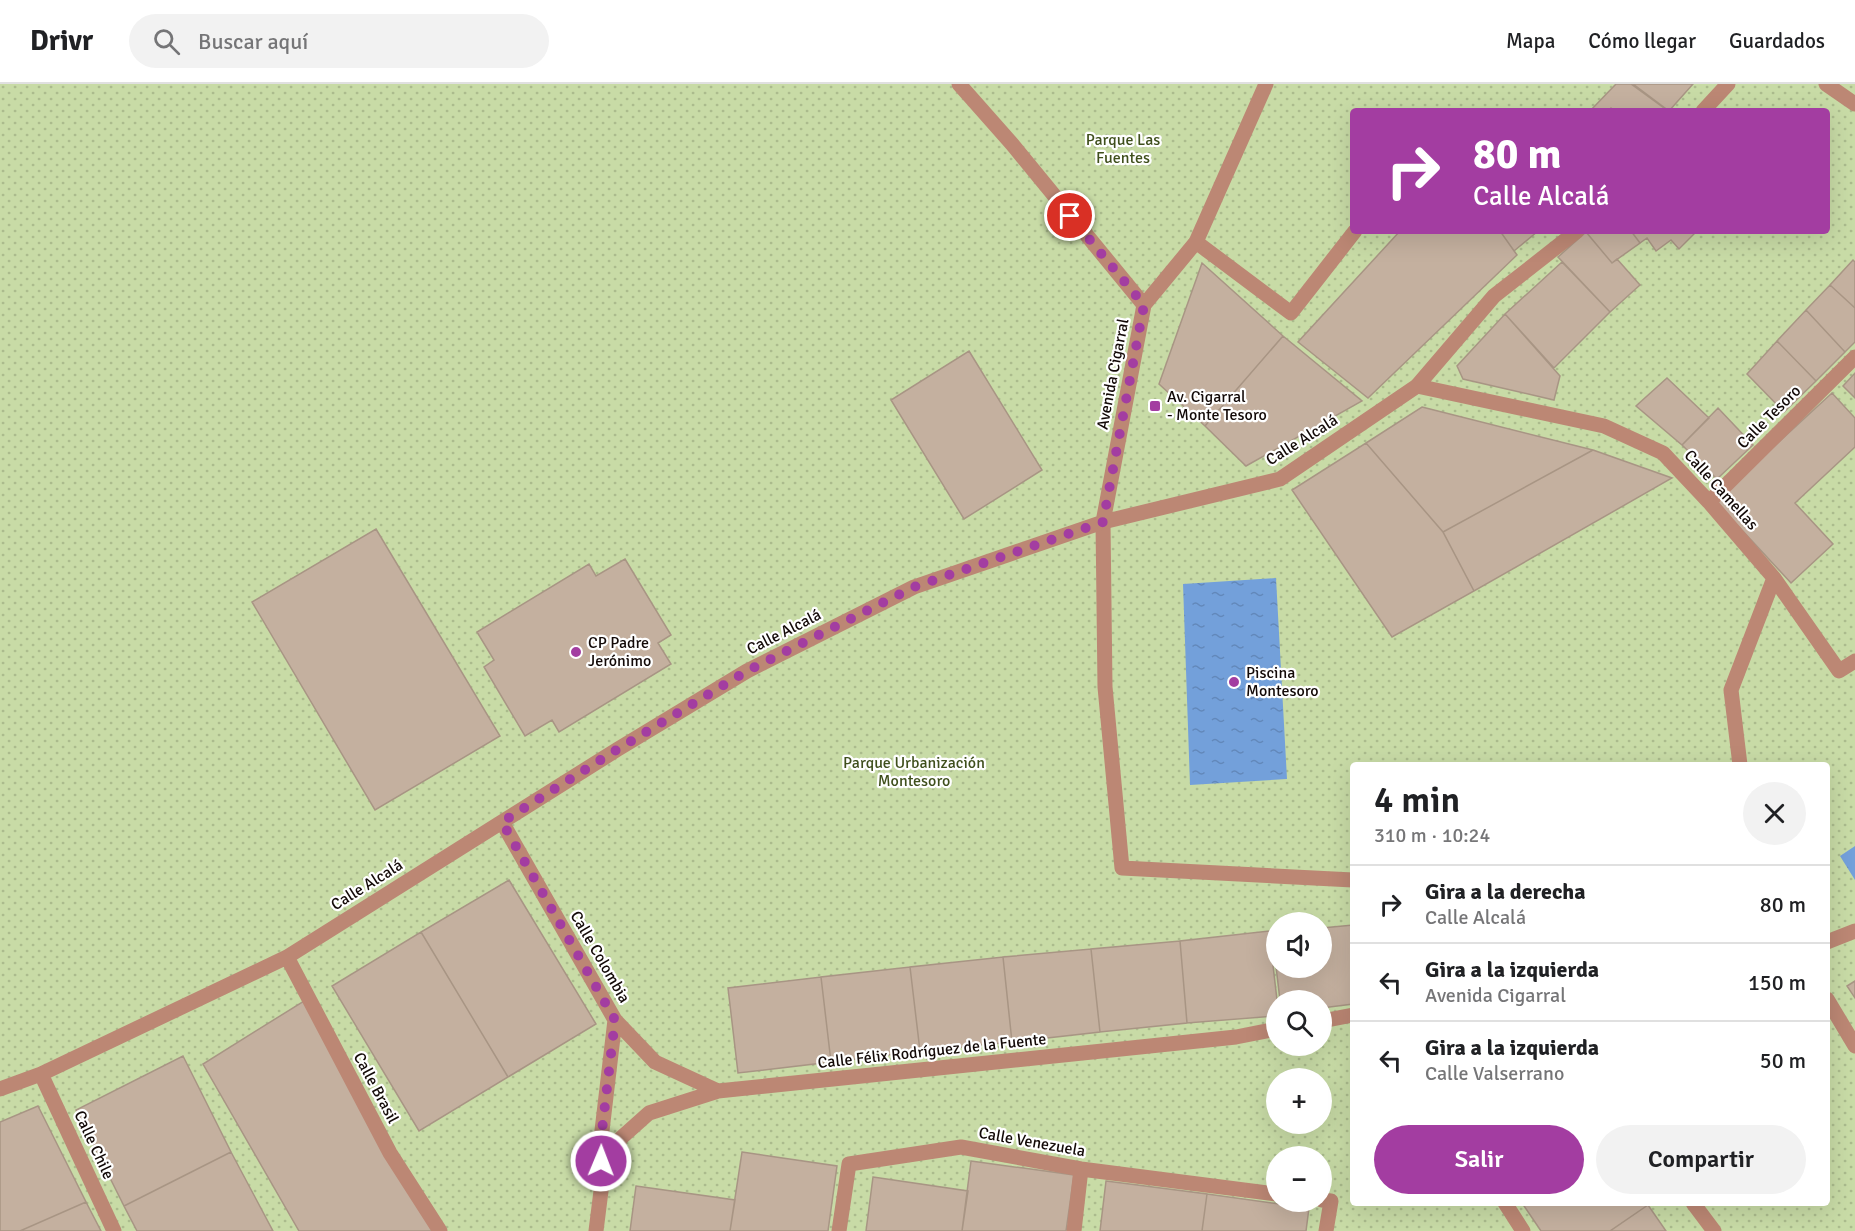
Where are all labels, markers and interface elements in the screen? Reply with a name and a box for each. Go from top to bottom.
search box [129,14,549,68]
text: Drivr [30,24,93,58]
icon: search [150,25,183,58]
text: Buscar aquí [198,28,308,55]
text: Mapa [1506,28,1555,54]
text: Cómo llegar [1588,28,1696,54]
text: Guardados [1729,28,1825,54]
text: 80 m [1473,129,1562,180]
park label: Parque Las Fuentes [1086,130,1160,168]
icon: right [1374,132,1452,210]
text: Calle Alcalá [1473,180,1610,213]
pin [1044,190,1095,241]
icon: arrive [1053,199,1086,232]
street label: Avenida Cigarral [1092,316,1134,431]
street label: Calle Tesoro [1733,381,1805,453]
place label: Av. Cigarral - Monte Tesoro [1167,387,1267,425]
marker: Av. Cigarral - Monte Tesoro [1148,399,1162,413]
street label: Calle Alcalá [1262,410,1342,470]
street label: Calle Camellas [1680,446,1762,534]
street label: Calle Alcalá [743,605,825,659]
place label: CP Padre Jerónimo [588,633,651,671]
marker: CP Padre Jerónimo [569,645,583,659]
place label: Piscina Montesoro [1246,663,1319,701]
marker: Piscina Montesoro [1227,675,1241,689]
park label: Parque Urbanización Montesoro [843,753,985,791]
text: 4 min [1374,778,1460,823]
button: close [1743,782,1806,845]
text: 310 m · 10:24 [1374,823,1490,848]
street label: Calle Alcalá [327,855,407,915]
text: Gira a la derecha [1425,878,1586,905]
icon: right [1374,888,1407,921]
text: 80 m [1760,891,1806,918]
text: Calle Alcalá [1425,905,1526,930]
street label: Calle Colombia [566,908,634,1006]
map controls [1266,912,1332,1212]
button: sound [1266,912,1332,978]
text: Gira a la izquierda [1425,956,1599,983]
icon: left [1374,966,1407,999]
text: 150 m [1748,969,1806,996]
text: Avenida Cigarral [1425,983,1566,1008]
button: search [1266,990,1332,1056]
street label: Calle Félix Rodríguez de la Fuente [817,1029,1047,1073]
text: Gira a la izquierda [1425,1034,1599,1061]
icon: left [1374,1044,1407,1077]
text: 50 m [1760,1047,1806,1074]
street label: Calle Brasil [349,1049,403,1127]
text: Calle Valserrano [1425,1061,1564,1086]
button: + [1266,1068,1332,1134]
street label: Calle Chile [69,1107,119,1183]
street label: Calle Venezuela [977,1123,1087,1161]
button: Salir [1374,1125,1584,1194]
button: Compartir [1596,1125,1806,1194]
position arrow [569,1129,633,1193]
button: − [1266,1146,1332,1212]

